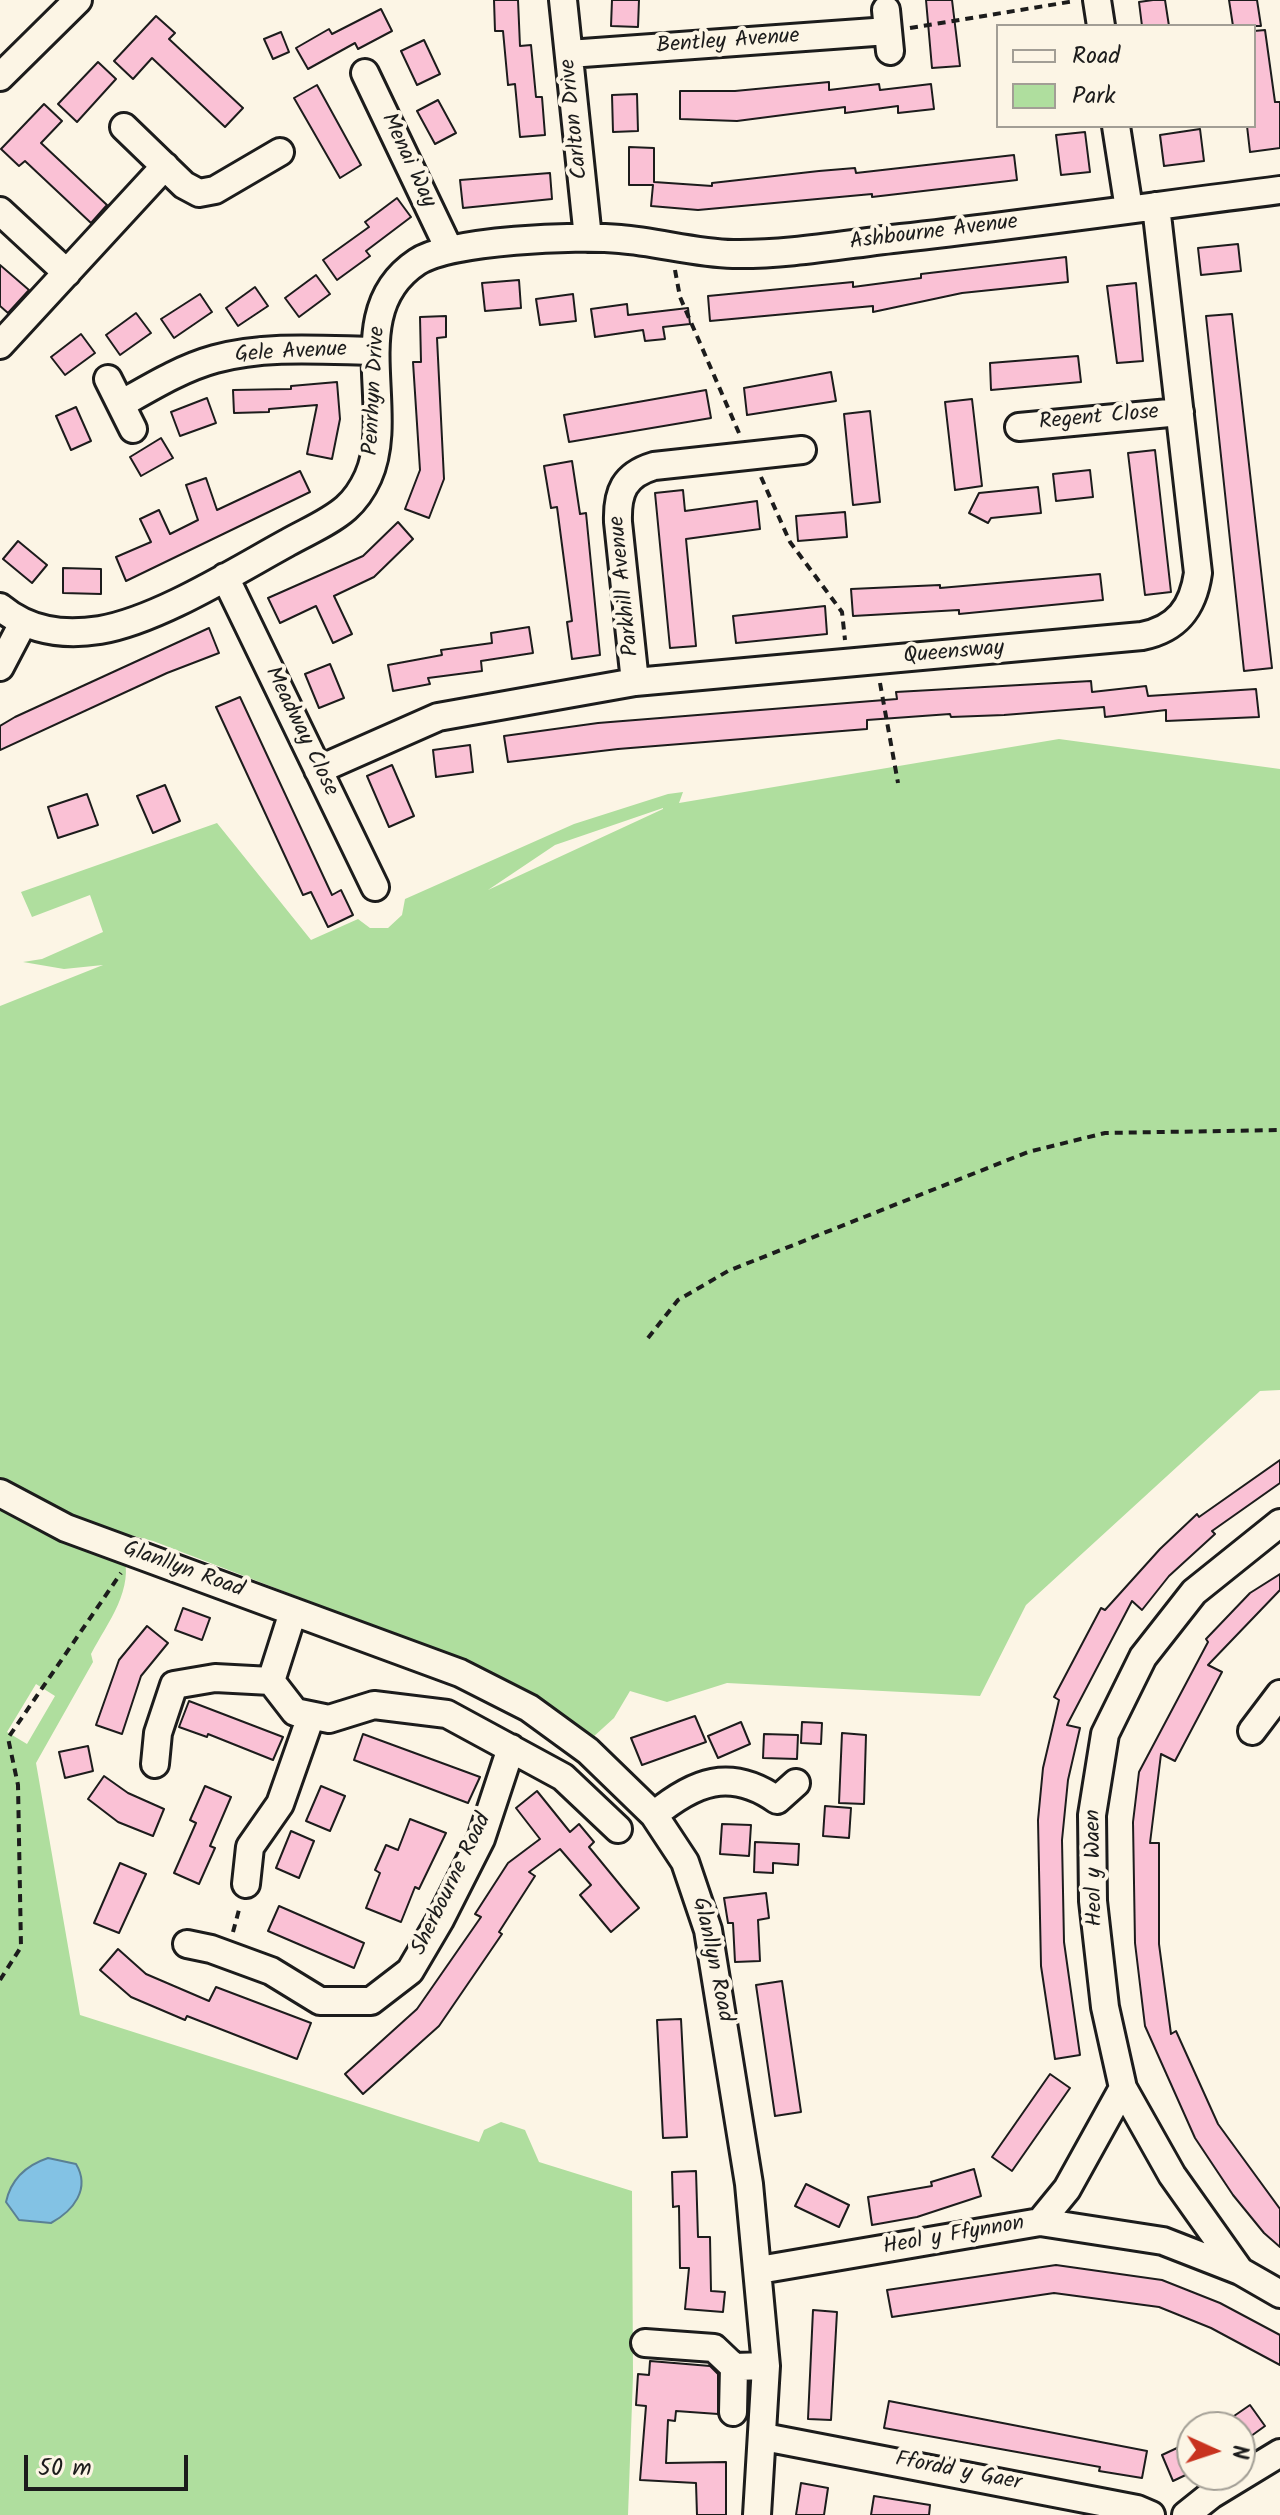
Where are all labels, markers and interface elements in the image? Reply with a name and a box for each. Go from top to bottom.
legend [996,24,1256,128]
street label: Bentley Avenue [656,25,800,61]
text: Road [1072,37,1120,76]
street label: Carlton Drive [557,57,595,181]
text: Park [1072,77,1116,116]
street label: Menai Way [374,110,440,212]
street label: Ashbourne Avenue [848,211,1020,257]
street label: Penrhyn Drive [359,326,393,456]
street label: Gele Avenue [234,338,348,370]
street label: Regent Close [1038,401,1160,437]
street label: Parkhill Avenue [605,514,647,658]
street label: Queensway [903,636,1005,672]
street label: Meadway Close [257,663,343,801]
street label: Glanllyn Road [119,1537,247,1605]
street label: Heol y Waen [1082,1809,1110,1927]
street label: Sherbourne Road [407,1810,499,1960]
street label: Glanllyn Road [685,1895,737,2025]
street label: Heol y Ffynnon [881,2212,1027,2262]
north arrow [1176,2411,1256,2491]
scale bar [28,2439,192,2489]
text: N [1221,2444,1256,2460]
street label: Ffordd y Gaer [893,2448,1023,2498]
text: 50 m [38,2449,92,2488]

